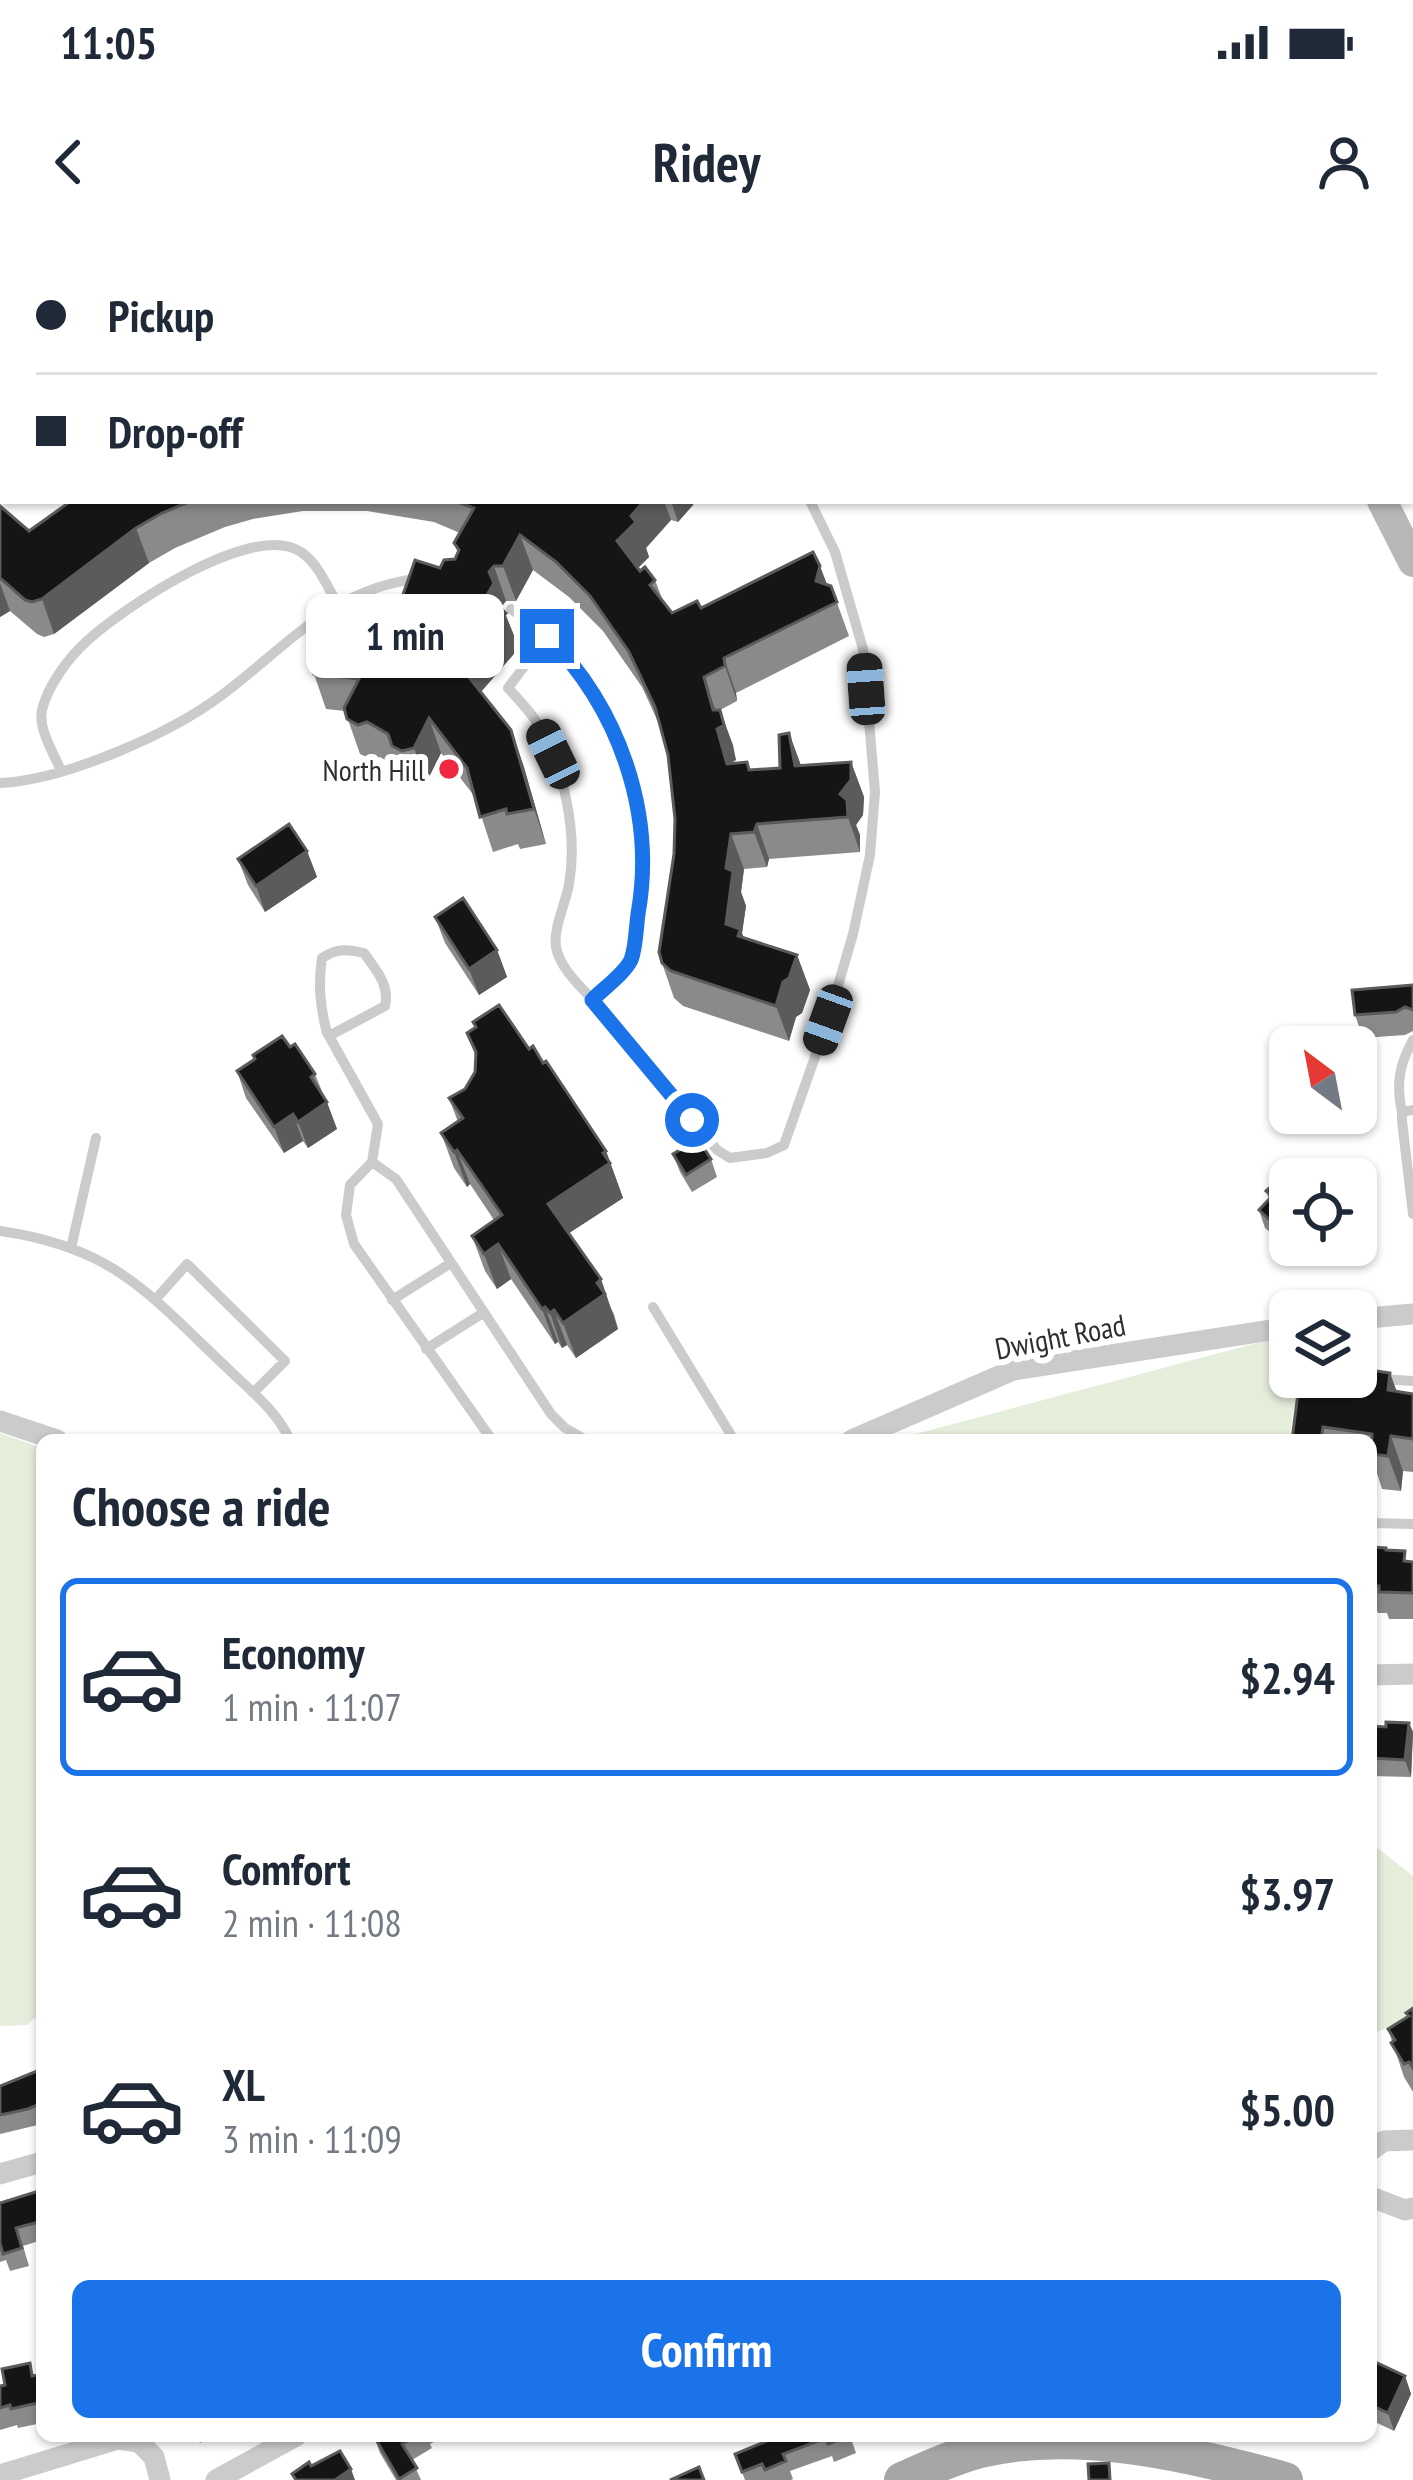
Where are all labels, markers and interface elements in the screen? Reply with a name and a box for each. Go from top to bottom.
text: 11:05 [60,13,157,71]
text: Ridey [653,127,760,197]
icon: back [36,129,102,195]
icon: person [1311,129,1377,195]
text: Pickup [108,286,214,344]
text: Drop-off [108,402,242,460]
callout: 1 min [307,594,505,678]
route end [520,609,574,663]
text: 1 min [366,610,444,661]
car [846,652,886,726]
car [521,714,585,794]
place label: North Hill [323,750,425,789]
marker: North Hill [436,756,462,782]
car [799,980,857,1060]
north arrow [1269,1026,1377,1134]
map controls [1269,1026,1377,1398]
route start [665,1093,719,1147]
button: locate [1269,1158,1377,1266]
button: layers [1269,1290,1377,1398]
street label: Dwight Road [992,1304,1128,1368]
text: Choose a ride [72,1471,331,1541]
icon: car [78,1623,186,1731]
text: Economy [222,1623,365,1681]
text: $2.94 [1239,1648,1335,1706]
text: 1 min · 11:07 [222,1681,402,1732]
icon: car [78,1839,186,1947]
text: Comfort [222,1839,351,1897]
text: $3.97 [1239,1864,1335,1922]
text: 2 min · 11:08 [222,1897,402,1948]
icon: car [78,2055,186,2163]
text: XL [222,2055,265,2113]
text: $5.00 [1239,2080,1335,2138]
text: 3 min · 11:09 [222,2113,402,2164]
button: Confirm [72,2280,1341,2418]

